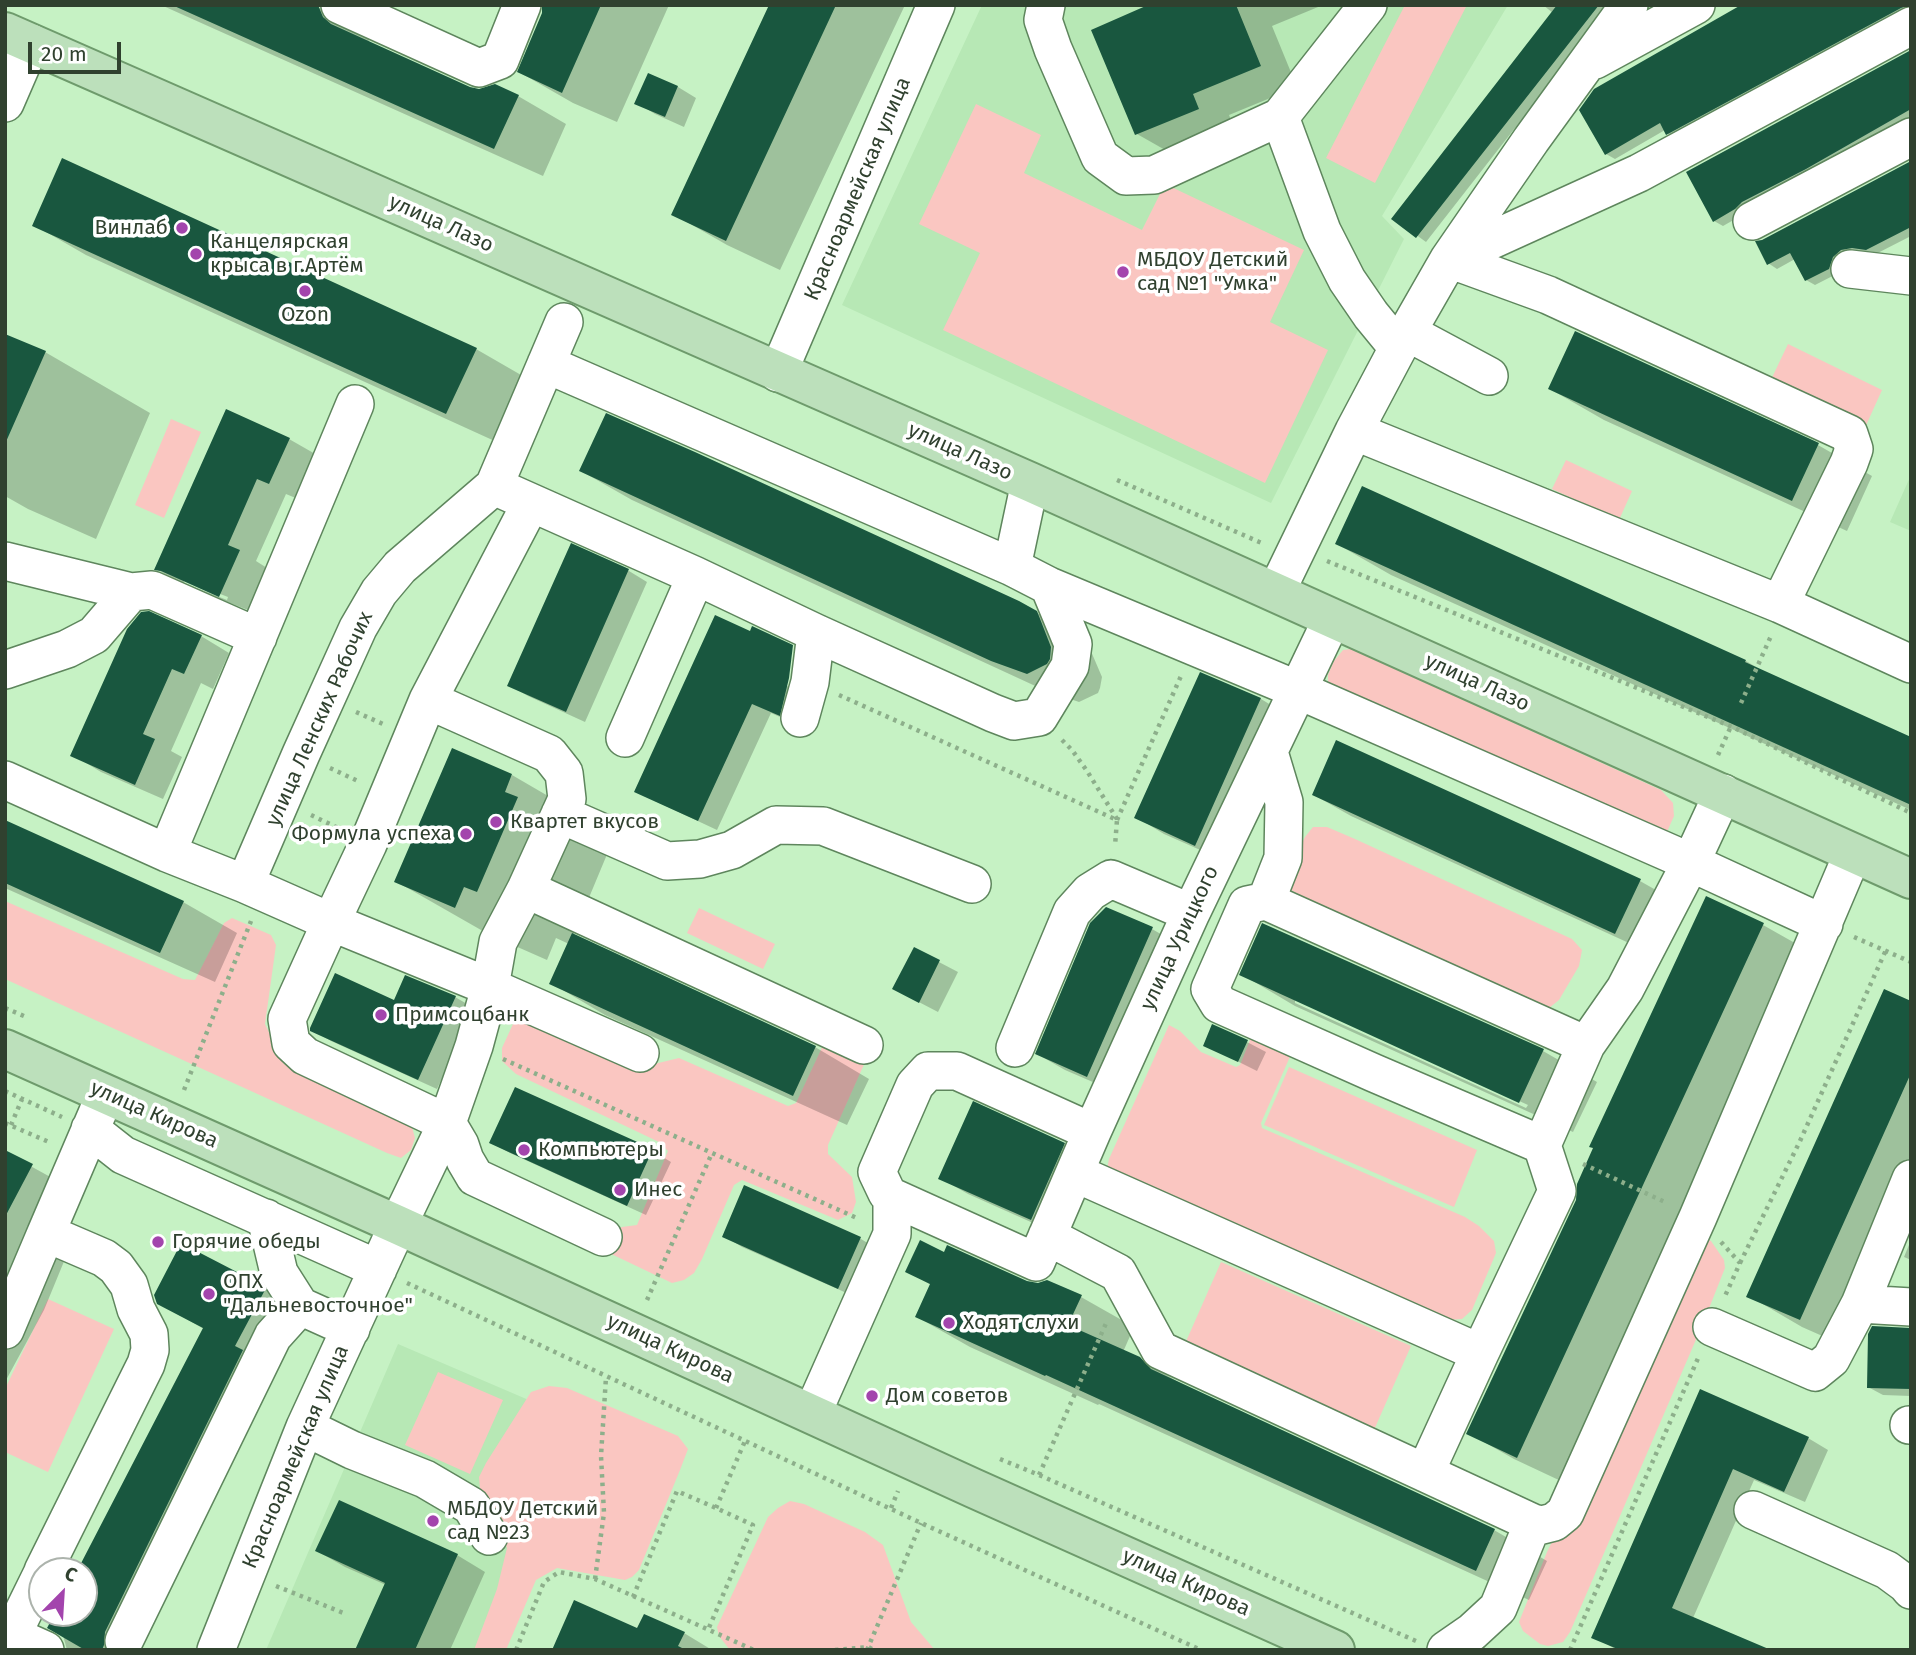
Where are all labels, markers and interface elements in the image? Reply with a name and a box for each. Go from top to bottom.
scale bar [32,28,124,72]
text: 20 m [41,41,87,67]
street label: Красноармейская улица [799,73,917,305]
street label: улица Лазо [385,190,497,258]
place label: Винлаб [95,215,168,241]
marker: Винлаб [174,220,190,236]
place label: Канцелярская крыса в г.Артём [210,229,364,279]
marker: Канцелярская крыса в г.Артём [188,246,204,262]
place label: МБДОУ Детский сад №1 "Умка" [1137,247,1288,297]
marker: МБДОУ Детский сад №1 "Умка" [1115,264,1131,280]
marker: Ozon [297,283,313,299]
place label: Ozon [281,302,329,328]
street label: улица Лазо [904,418,1016,486]
street label: улица Ленских Рабочих [261,608,379,830]
street label: улица Лазо [1421,649,1533,717]
place label: Квартет вкусов [510,809,659,835]
marker: Квартет вкусов [488,814,504,830]
place label: Формула успеха [292,821,452,847]
marker: Формула успеха [458,826,474,842]
street label: улица Урицкого [1136,862,1224,1014]
place label: Примсоцбанк [395,1002,529,1028]
marker: Примсоцбанк [373,1007,389,1023]
street label: улица Кирова [86,1076,222,1154]
place label: Компьютеры [538,1137,664,1163]
marker: Компьютеры [516,1142,532,1158]
place label: Инес [634,1177,682,1203]
marker: Инес [612,1182,628,1198]
place label: Горячие обеды [172,1229,321,1255]
marker: Горячие обеды [150,1234,166,1250]
place label: ОПХ "Дальневосточное" [223,1269,413,1319]
marker: ОПХ "Дальневосточное" [201,1286,217,1302]
street label: улица Кирова [603,1309,737,1389]
place label: Ходят слухи [963,1310,1080,1336]
marker: Ходят слухи [941,1315,957,1331]
street label: Красноармейская улица [237,1341,355,1573]
place label: Дом советов [886,1383,1008,1409]
marker: Дом советов [864,1388,880,1404]
place label: МБДОУ Детский сад №23 [447,1496,598,1546]
marker: МБДОУ Детский сад №23 [425,1513,441,1529]
street label: улица Кирова [1118,1544,1254,1622]
north arrow [28,1557,98,1627]
text: С [61,1561,81,1587]

